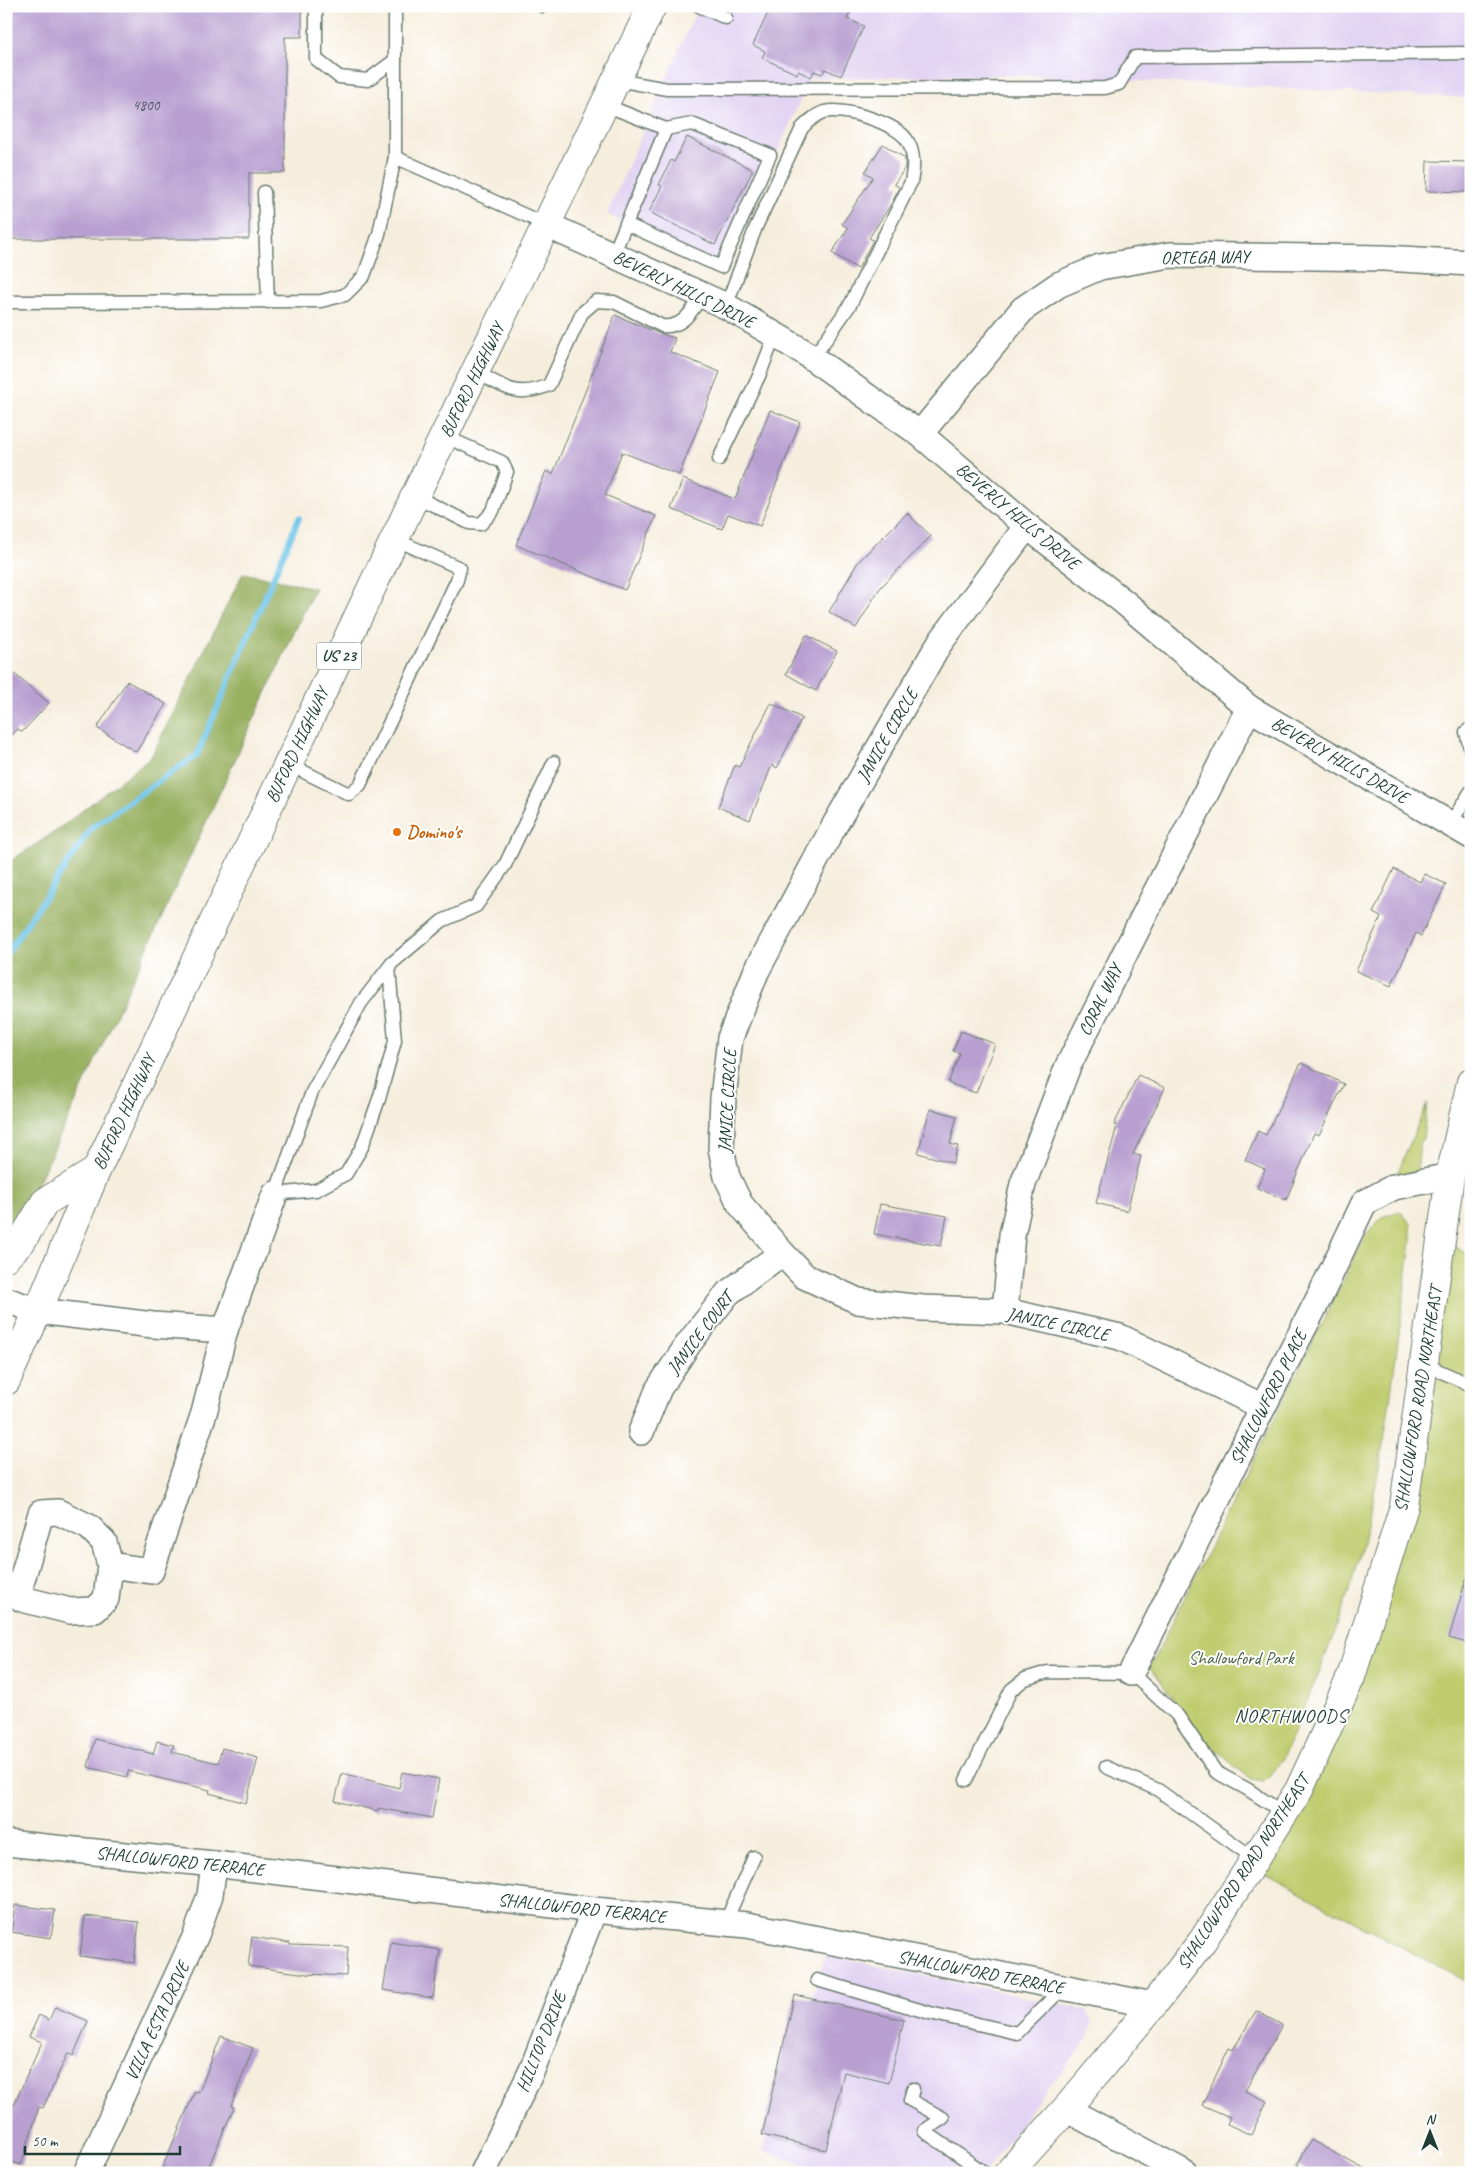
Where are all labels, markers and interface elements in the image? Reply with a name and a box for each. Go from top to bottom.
house number: 4800 [132,96,161,115]
street label: BEVERLY HILLS DRIVE [610,245,760,334]
street label: ORTEGA WAY [1161,245,1252,269]
street label: BUFORD HIGHWAY [435,316,511,441]
street label: BEVERLY HILLS DRIVE [952,458,1086,576]
road number: US 23 [316,642,362,669]
street label: BUFORD HIGHWAY [261,681,335,806]
street label: JANICE CIRCLE [851,683,924,787]
street label: BEVERLY HILLS DRIVE [1268,712,1414,809]
place label: Domino's [407,821,463,843]
marker: Domino's [391,826,403,838]
street label: CORAL WAY [1073,958,1128,1039]
street label: JANICE CIRCLE [713,1046,741,1155]
street label: BUFORD HIGHWAY [88,1048,162,1173]
street label: SHALLOWFORD ROAD NORTHEAST [1389,1281,1447,1513]
street label: JANICE COURT [661,1284,741,1379]
street label: JANICE CIRCLE [1004,1302,1113,1346]
street label: SHALLOWFORD PLACE [1225,1324,1312,1468]
park label: Shallowford Park [1188,1647,1295,1669]
district label: NORTHWOODS [1235,1704,1350,1728]
street label: SHALLOWFORD ROAD NORTHEAST [1172,1767,1316,1974]
street label: SHALLOWFORD TERRACE [95,1841,267,1881]
street label: SHALLOWFORD TERRACE [497,1888,669,1928]
street label: SHALLOWFORD TERRACE [896,1945,1068,1999]
street label: VILLA ESTA DRIVE [120,1956,195,2084]
street label: HILLTOP DRIVE [511,1987,572,2095]
north arrow [1404,2106,1454,2156]
text: N [1426,2111,1437,2128]
scale bar [25,2124,180,2156]
text: 50 m [32,2132,59,2151]

